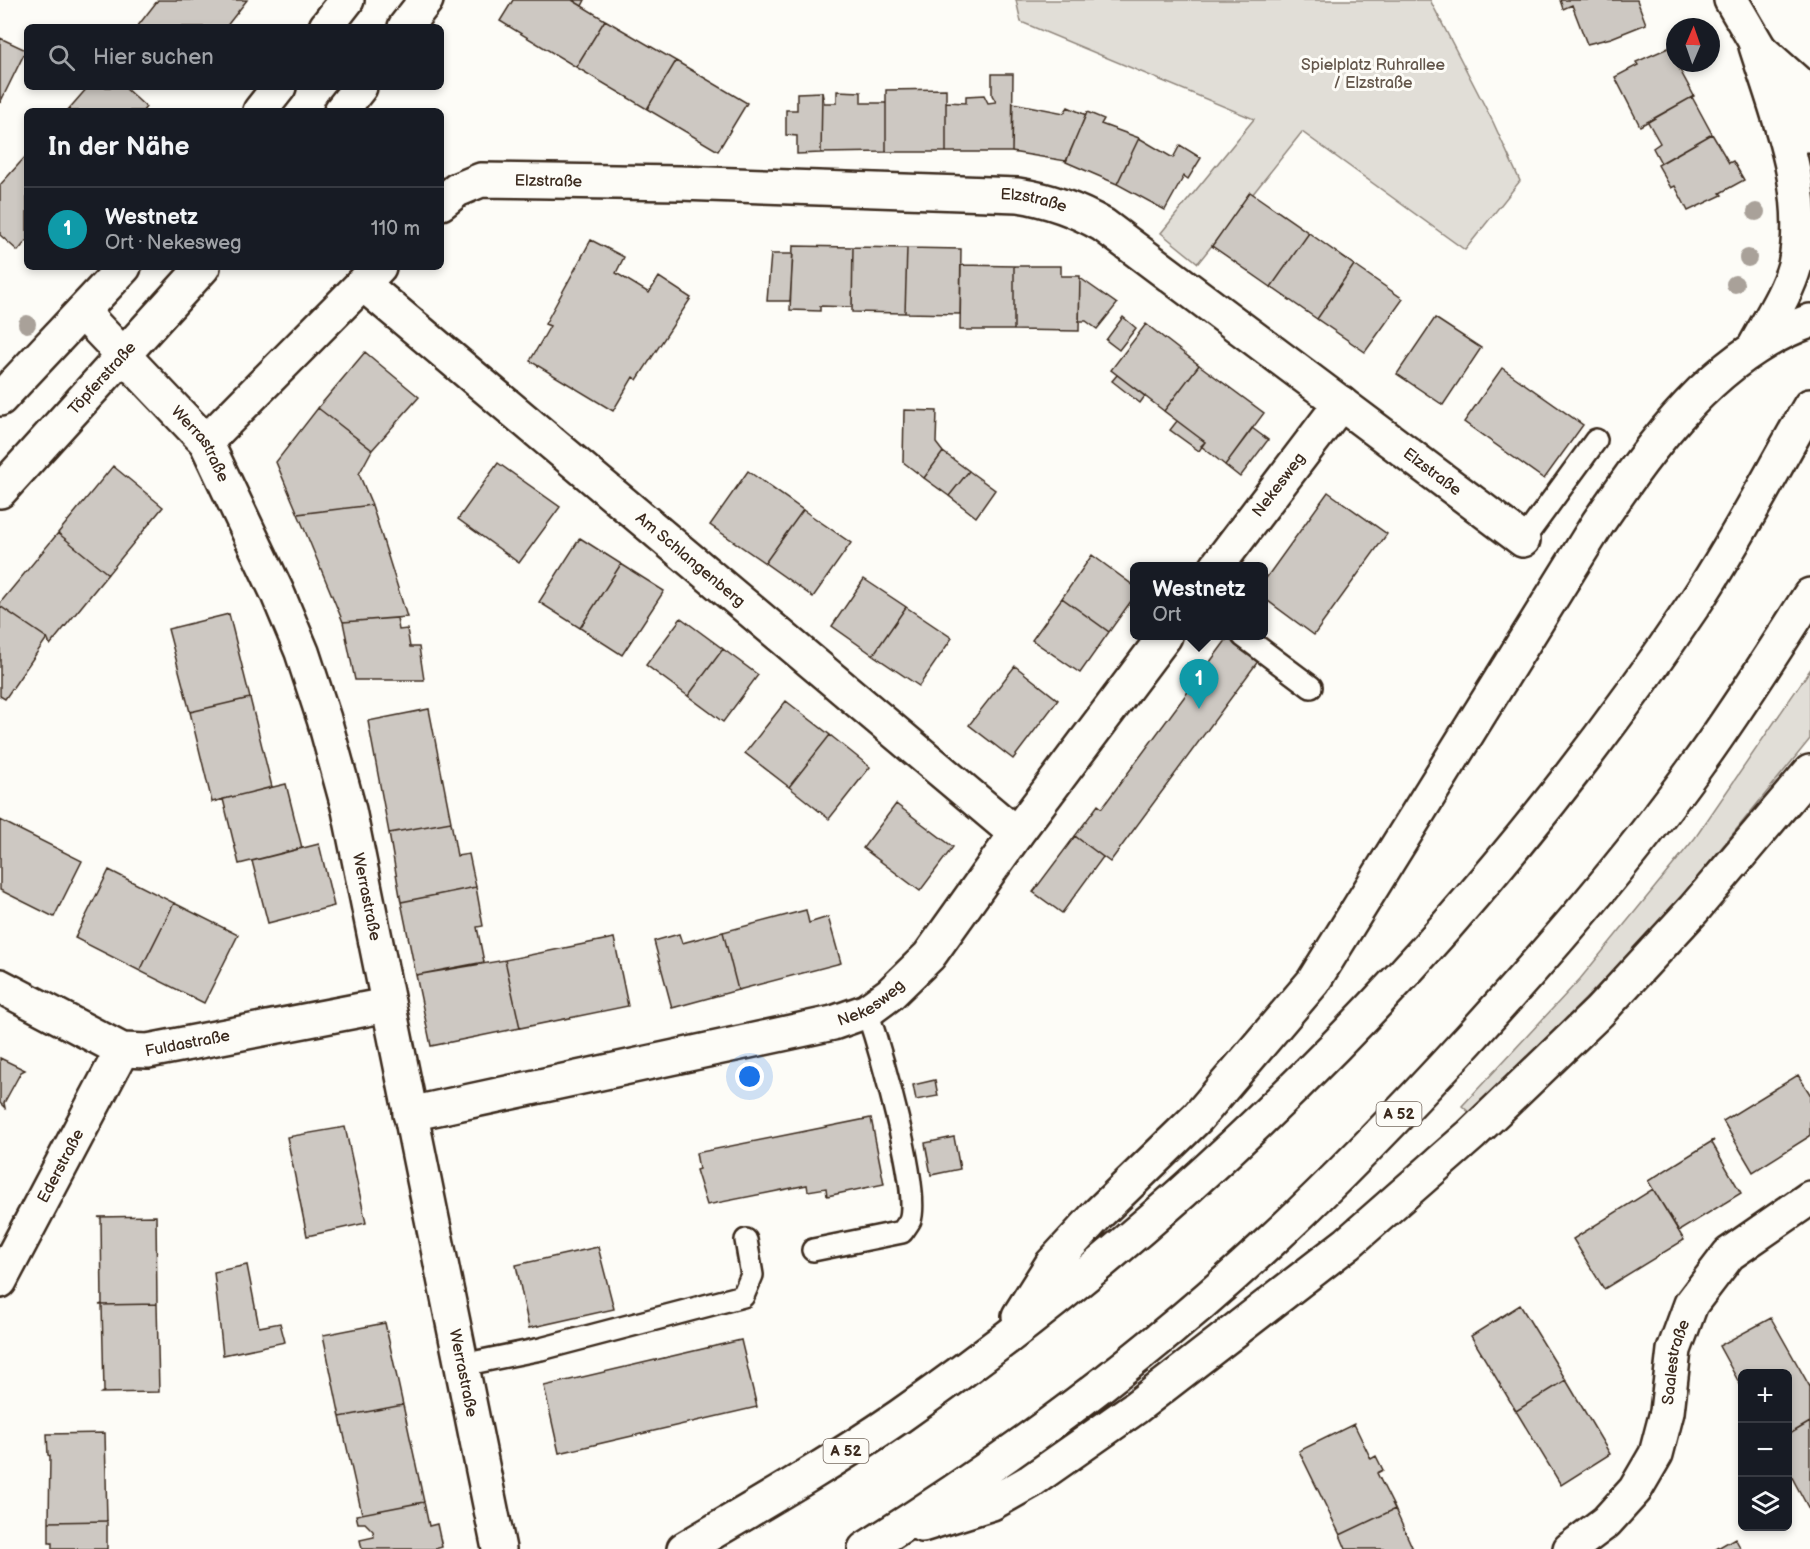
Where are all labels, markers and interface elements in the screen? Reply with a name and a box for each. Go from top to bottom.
north arrow [1666,18,1720,72]
search box [24,24,444,90]
icon: search [45,41,78,74]
text: Hier suchen [93,44,214,71]
park label: Spielplatz Ruhrallee / Elzstraße [1301,56,1446,93]
text: In der Nähe [48,132,190,163]
street label: Elzstraße [514,171,583,191]
street label: Elzstraße [1000,185,1070,217]
text: Westnetz [105,204,198,231]
text: 1 [63,217,72,241]
text: 110 m [371,217,420,241]
text: Ort · Nekesweg [105,231,242,255]
street label: Töpferstraße [64,338,140,419]
street label: Werrastraße [167,402,233,485]
street label: Elzstraße [1399,444,1465,500]
street label: Nekesweg [1248,449,1309,521]
street label: Am Schlangenberg [632,508,749,611]
popup [1130,562,1268,640]
text: Westnetz [1152,576,1246,603]
text: Ort [1152,603,1181,627]
pin: 1 [1180,660,1218,709]
street label: Werrastraße [348,851,385,943]
street label: Nekesweg [835,976,909,1030]
street label: Fuldastraße [144,1026,232,1061]
your location [735,1062,764,1091]
road number: A 52 [1376,1102,1422,1126]
street label: Ederstraße [33,1125,88,1206]
street label: Saalestraße [1658,1317,1694,1406]
street label: Werrastraße [445,1327,482,1419]
map controls [1738,1369,1792,1531]
button: + [1738,1369,1792,1423]
button: − [1738,1423,1792,1477]
road number: A 52 [824,1439,868,1463]
button: layers [1738,1477,1792,1531]

